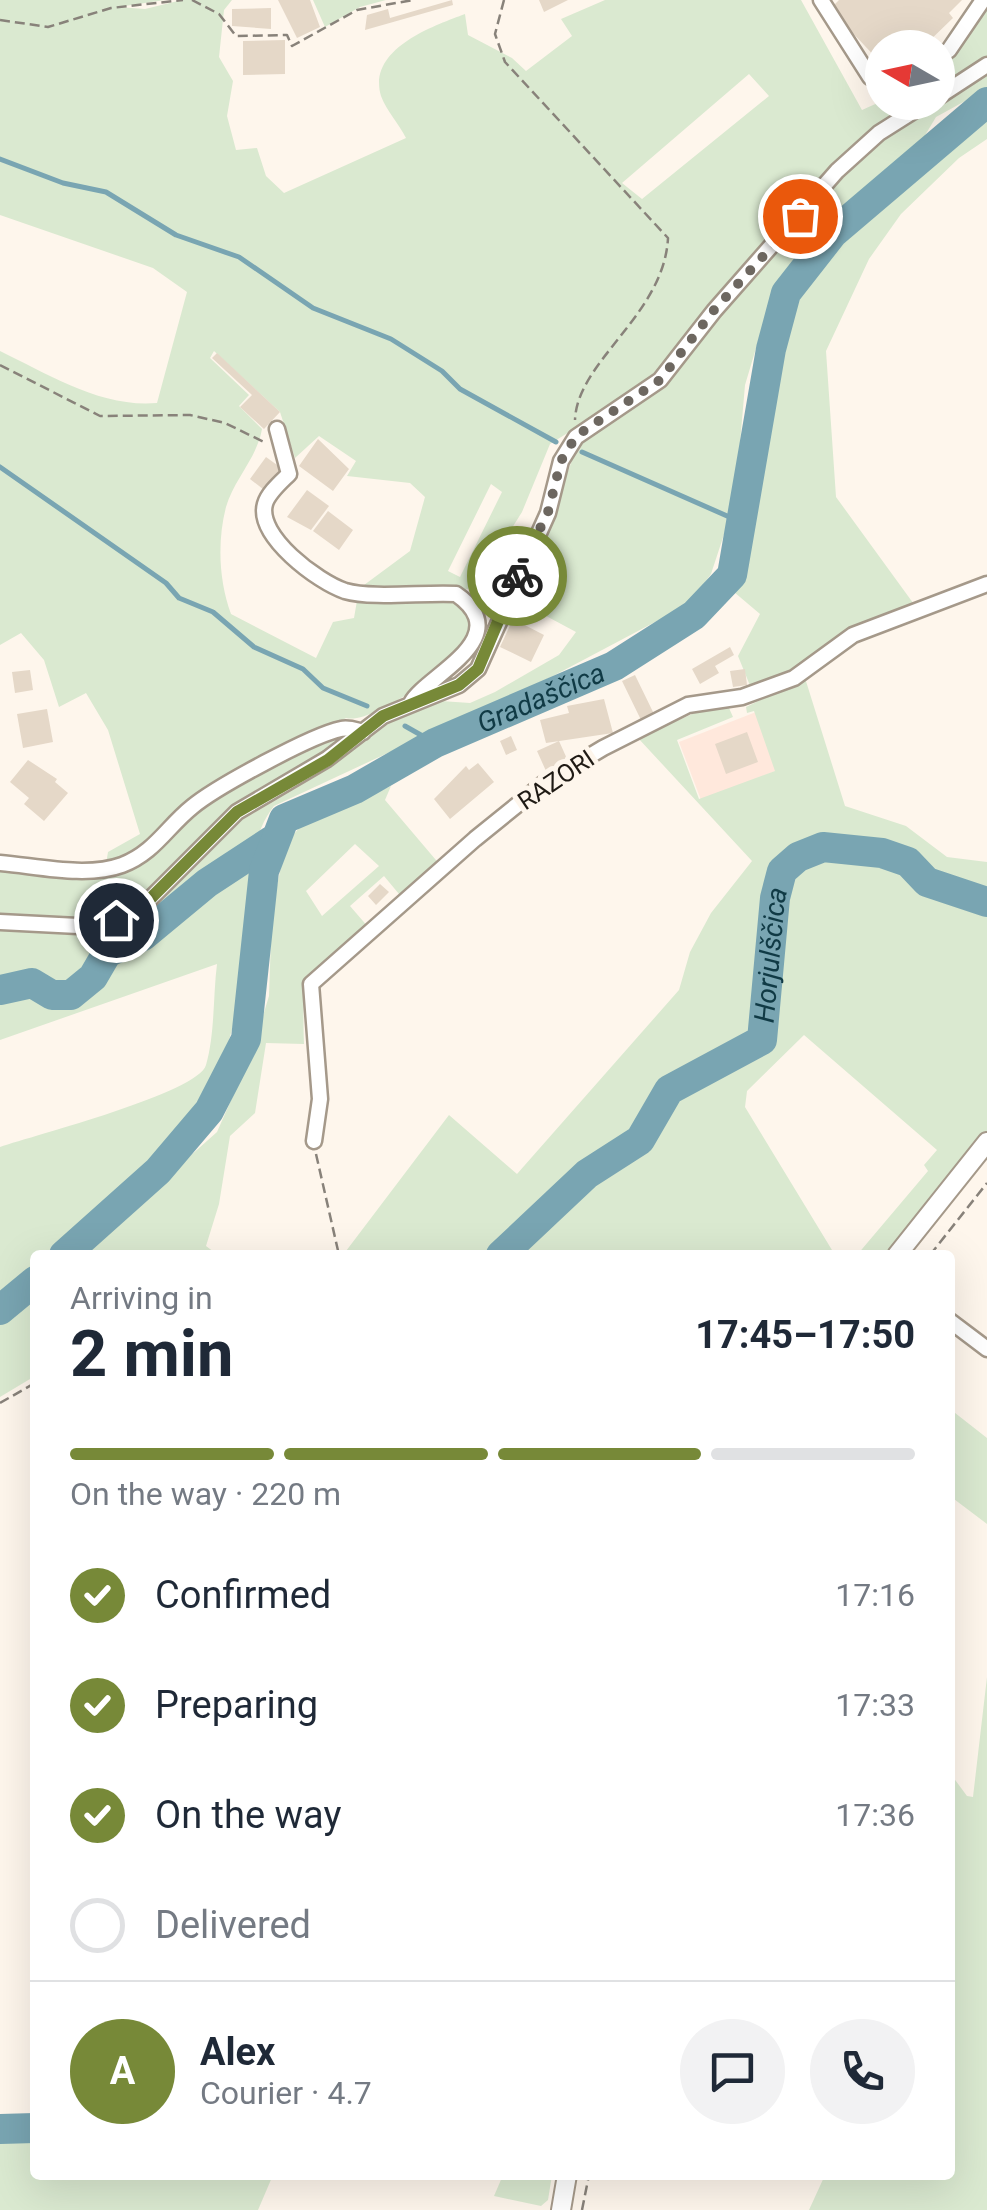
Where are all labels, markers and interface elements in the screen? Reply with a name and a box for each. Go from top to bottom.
north arrow [865,30,955,120]
map controls [865,30,955,120]
pin [758,174,843,259]
icon: bag [773,189,828,244]
courier [467,526,567,626]
icon: bike [490,549,545,604]
water label: Gradaščica [472,655,610,739]
street label: RAZORI [512,744,600,816]
pin [74,878,159,963]
water label: Horjulščica [747,883,794,1024]
icon: home [89,893,144,948]
text: Arriving in [70,1279,213,1317]
text: 17:45–17:50 [695,1313,915,1357]
text: 2 min [70,1316,233,1392]
text: On the way · 220 m [70,1475,341,1513]
icon: check [70,1568,125,1623]
text: Confirmed [155,1573,331,1617]
text: 17:16 [835,1576,915,1614]
icon: check [70,1678,125,1733]
text: Preparing [155,1683,318,1727]
text: 17:33 [835,1686,915,1724]
icon: check [70,1788,125,1843]
text: On the way [155,1793,341,1837]
text: 17:36 [835,1796,915,1834]
text: Delivered [155,1903,311,1947]
button: chat [680,2019,785,2124]
button: phone [810,2019,915,2124]
text: Alex [200,2030,275,2074]
text: A [110,2049,135,2093]
text: Courier · 4.7 [200,2074,372,2112]

